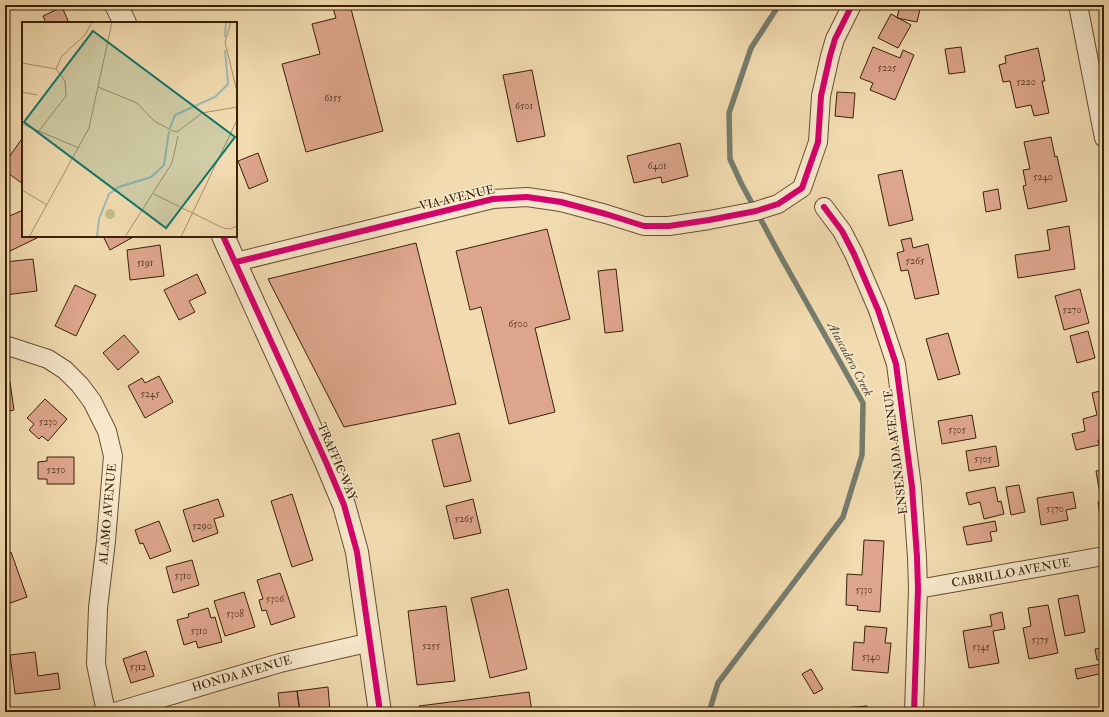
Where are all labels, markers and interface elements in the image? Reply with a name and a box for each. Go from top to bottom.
inset map [22,22,237,237]
house number: 5225 [878,62,897,74]
house number: 5220 [1016,76,1036,88]
house number: 6155 [324,92,342,104]
house number: 6501 [515,100,533,112]
house number: 6401 [647,160,667,172]
house number: 5240 [1033,171,1053,183]
street label: VIA AVENUE [418,182,496,214]
house number: 5265 [906,255,925,267]
house number: 5191 [137,257,154,269]
house number: 5270 [1062,304,1082,316]
water label: Atascadero Creek [823,317,876,399]
house number: 6500 [508,318,528,330]
house number: 5245 [140,388,160,400]
street label: ENSENADA AVENUE [881,388,911,515]
house number: 5230 [39,416,57,428]
street label: TRAFFIC WAY [314,421,360,504]
house number: 5305 [948,424,966,436]
house number: 5305 [974,453,992,465]
street label: ALAMO AVENUE [96,462,120,566]
house number: 5250 [47,464,65,476]
house number: 5370 [1046,503,1064,515]
house number: 5265 [455,513,474,525]
house number: 5290 [192,520,212,532]
street label: CABRILLO AVENUE [950,555,1072,591]
house number: 5310 [175,570,191,582]
house number: 5330 [855,584,873,596]
house number: 5306 [266,593,285,605]
house number: 5308 [226,608,244,620]
house number: 5310 [191,625,207,637]
house number: 5375 [1031,634,1049,646]
house number: 5255 [422,640,441,652]
house number: 5345 [972,641,991,653]
house number: 5340 [862,651,880,663]
street label: HONDA AVENUE [190,652,294,695]
house number: 5312 [130,661,146,673]

